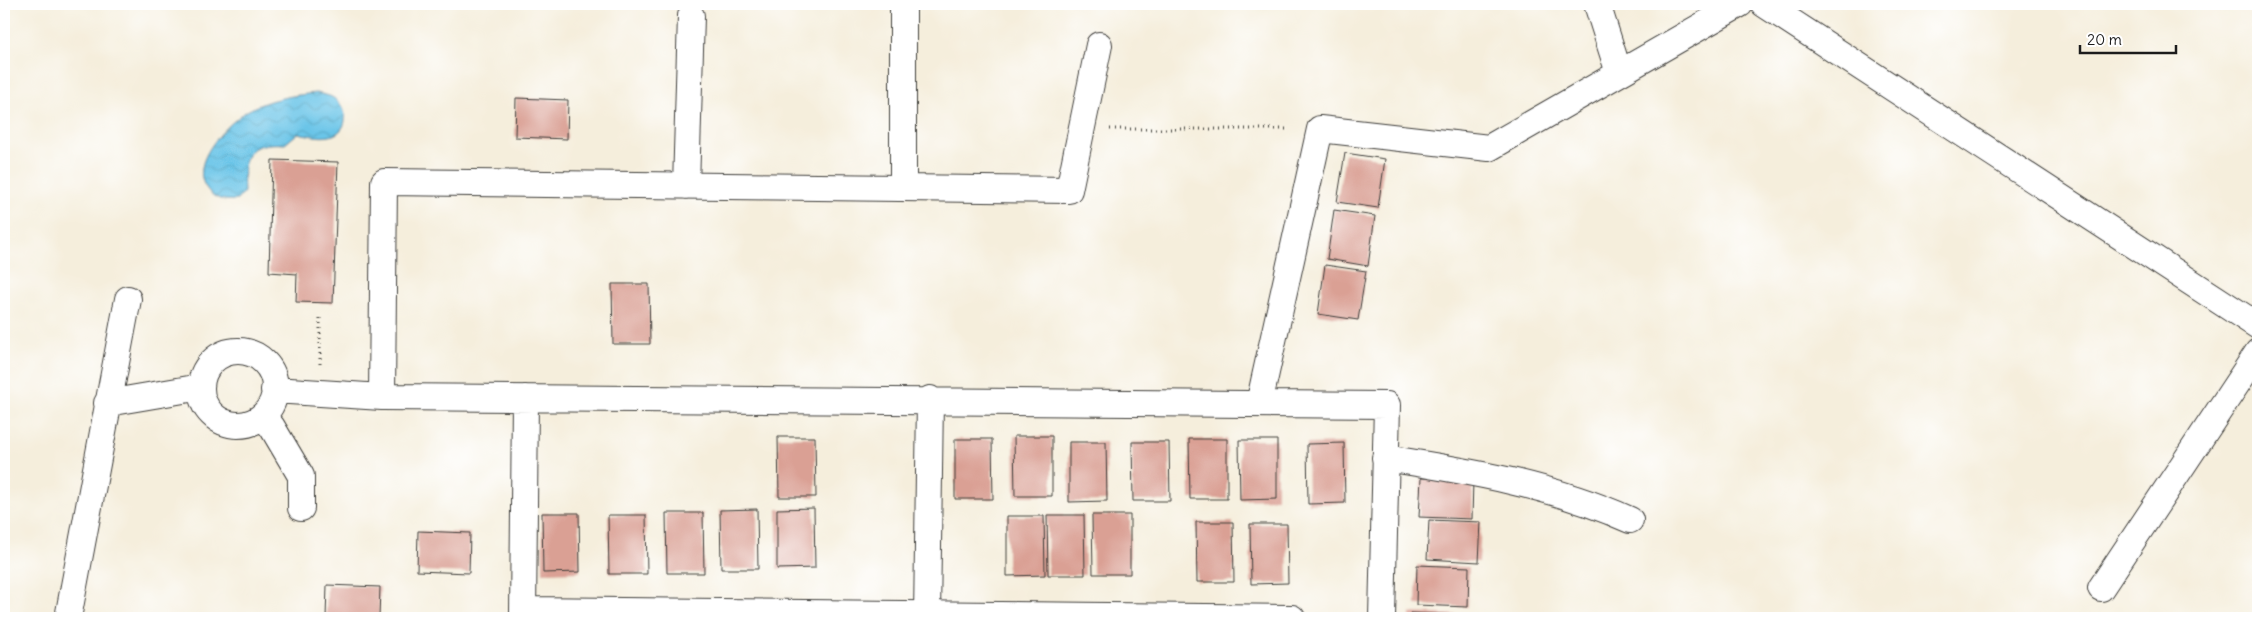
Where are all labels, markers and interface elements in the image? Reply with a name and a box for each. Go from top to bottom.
scale bar [2080,22,2176,54]
text: 20 m [2087,30,2122,49]

